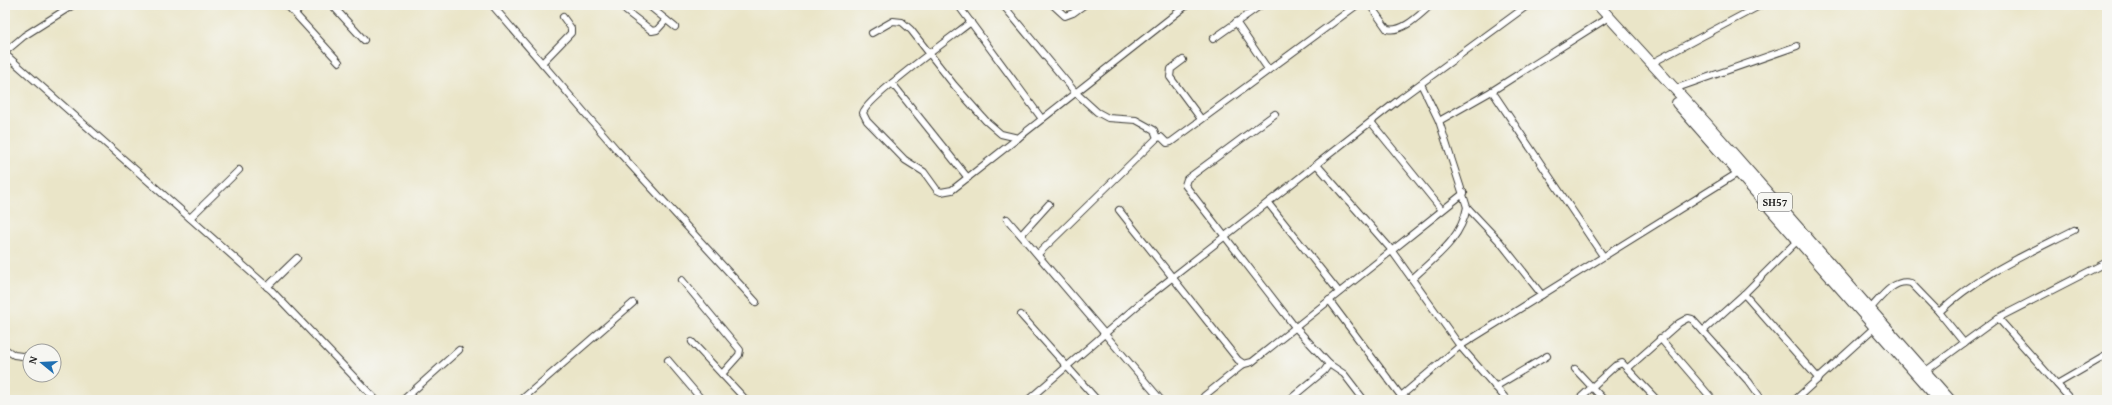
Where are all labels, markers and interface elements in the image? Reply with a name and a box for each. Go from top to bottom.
road number: SH57 [1758,193,1792,211]
north arrow [22,343,62,383]
text: N [24,353,41,366]

